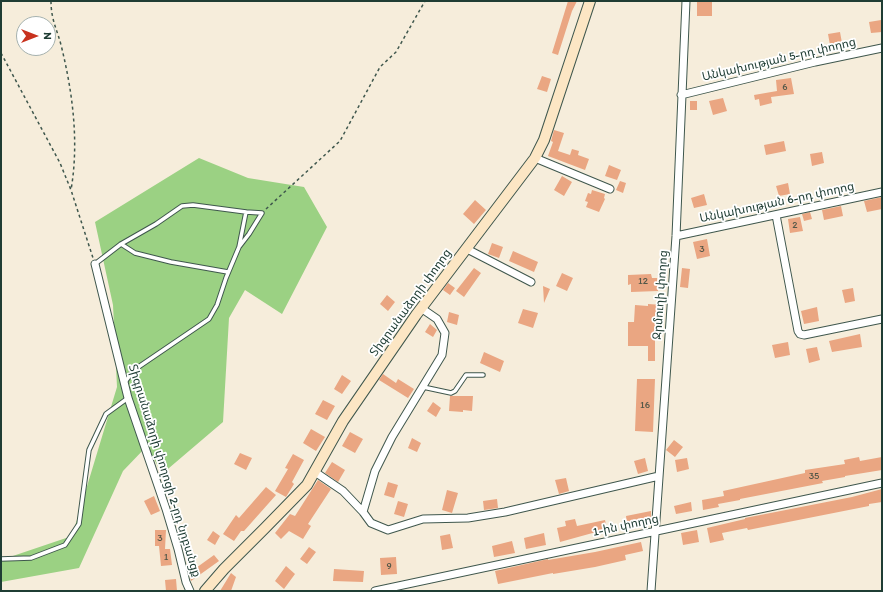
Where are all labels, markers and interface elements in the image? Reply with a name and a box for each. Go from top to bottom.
north arrow [16,16,56,56]
text: N [41,32,54,40]
street label: Անկախության 5-րդ փողոց [701,35,857,85]
house number: 6 [782,81,788,93]
street label: Անկախության 6-րդ փողոց [698,180,856,226]
house number: 2 [792,219,798,231]
house number: 3 [699,243,705,255]
street label: Տիգրանաձորի փողոց [367,247,455,359]
street label: Ջրմուղի փողոց [651,250,671,340]
house number: 12 [638,275,648,287]
street label: Տիգրանաձորի փողոցի 2-րդ նրբանցք [125,363,203,579]
house number: 16 [640,399,650,411]
house number: 35 [809,470,819,482]
street label: 1-ին փողոց [592,512,660,540]
house number: 3 [157,532,163,544]
house number: 1 [164,551,168,563]
house number: 9 [386,560,392,572]

